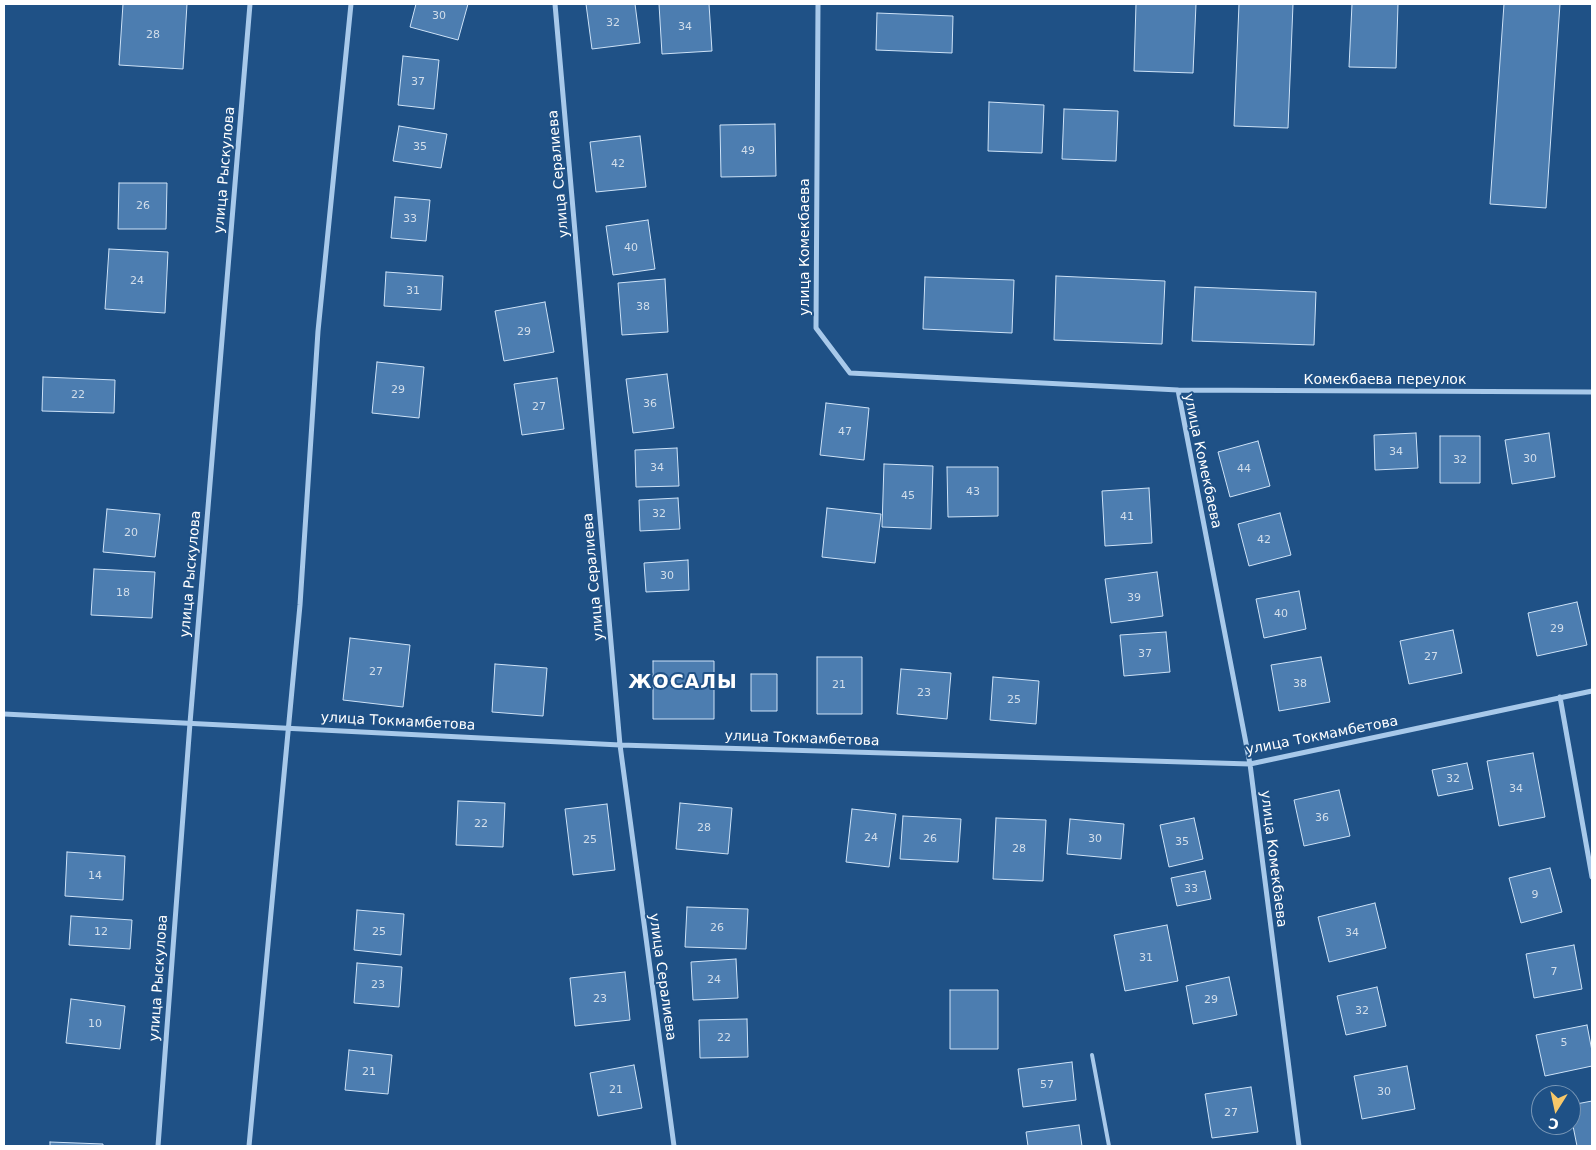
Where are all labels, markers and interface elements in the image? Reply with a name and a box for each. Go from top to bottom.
house number: 30 [432,9,446,23]
house number: 32 [606,16,620,30]
house number: 34 [678,20,692,34]
house number: 28 [146,28,160,42]
house number: 37 [411,75,425,89]
street label: улица Рыскулова [211,106,239,234]
street label: улица Сералиева [545,109,573,239]
house number: 35 [413,140,427,154]
house number: 49 [741,144,755,158]
house number: 42 [611,157,625,171]
street label: улица Комекбаева [797,178,813,316]
house number: 26 [136,199,150,213]
house number: 33 [403,212,417,226]
house number: 40 [624,241,638,255]
house number: 24 [130,274,144,288]
house number: 31 [406,284,420,298]
house number: 38 [636,300,650,314]
house number: 29 [517,325,531,339]
street label: Комекбаева переулок [1304,372,1466,388]
house number: 29 [391,383,405,397]
house number: 22 [71,388,85,402]
street label: улица Комекбаева [1179,392,1225,530]
house number: 36 [643,397,657,411]
house number: 27 [532,400,546,414]
house number: 47 [838,425,852,439]
house number: 34 [1389,445,1403,459]
house number: 30 [1523,452,1537,466]
house number: 32 [1453,453,1467,467]
house number: 34 [650,461,664,475]
house number: 44 [1237,462,1251,476]
house number: 43 [966,485,980,499]
house number: 45 [901,489,915,503]
house number: 32 [652,507,666,521]
street label: улица Рыскулова [177,510,205,638]
house number: 41 [1120,510,1134,524]
street label: улица Сералиева [580,512,608,642]
house number: 20 [124,526,138,540]
house number: 42 [1257,533,1271,547]
house number: 30 [660,569,674,583]
house number: 18 [116,586,130,600]
house number: 39 [1127,591,1141,605]
house number: 40 [1274,607,1288,621]
house number: 29 [1550,622,1564,636]
house number: 37 [1138,647,1152,661]
house number: 27 [1424,650,1438,664]
house number: 27 [369,665,383,679]
district label: ЖОСАЛЫ [627,672,739,694]
house number: 38 [1293,677,1307,691]
house number: 21 [832,678,846,692]
house number: 23 [917,686,931,700]
house number: 25 [1007,693,1021,707]
street label: улица Токмамбетова [320,710,476,734]
street label: улица Токмамбетова [1244,713,1400,759]
street label: улица Токмамбетова [724,728,880,750]
house number: 32 [1446,772,1460,786]
house number: 34 [1509,782,1523,796]
street label: улица Комекбаева [1256,790,1290,928]
house number: 36 [1315,811,1329,825]
house number: 22 [474,817,488,831]
house number: 28 [697,821,711,835]
house number: 24 [864,831,878,845]
house number: 26 [923,832,937,846]
house number: 30 [1088,832,1102,846]
house number: 25 [583,833,597,847]
house number: 35 [1175,835,1189,849]
house number: 28 [1012,842,1026,856]
house number: 14 [88,869,102,883]
house number: 33 [1184,882,1198,896]
house number: 9 [1532,888,1538,902]
street label: улица Сералиева [645,912,679,1042]
street label: улица Рыскулова [146,914,172,1042]
house number: 26 [710,921,724,935]
house number: 12 [94,925,108,939]
house number: 25 [372,925,386,939]
house number: 34 [1345,926,1359,940]
house number: 31 [1139,951,1153,965]
house number: 7 [1551,965,1557,979]
house number: 24 [707,973,721,987]
house number: 23 [371,978,385,992]
house number: 23 [593,992,607,1006]
house number: 29 [1204,993,1218,1007]
house number: 32 [1355,1004,1369,1018]
house number: 10 [88,1017,102,1031]
house number: 22 [717,1031,731,1045]
house number: 5 [1561,1036,1567,1050]
house number: 21 [362,1065,376,1079]
house number: 57 [1040,1078,1054,1092]
house number: 21 [609,1083,623,1097]
house number: 30 [1377,1085,1391,1099]
north arrow [1531,1085,1581,1135]
house number: 27 [1224,1106,1238,1120]
text: С [1547,1115,1560,1133]

